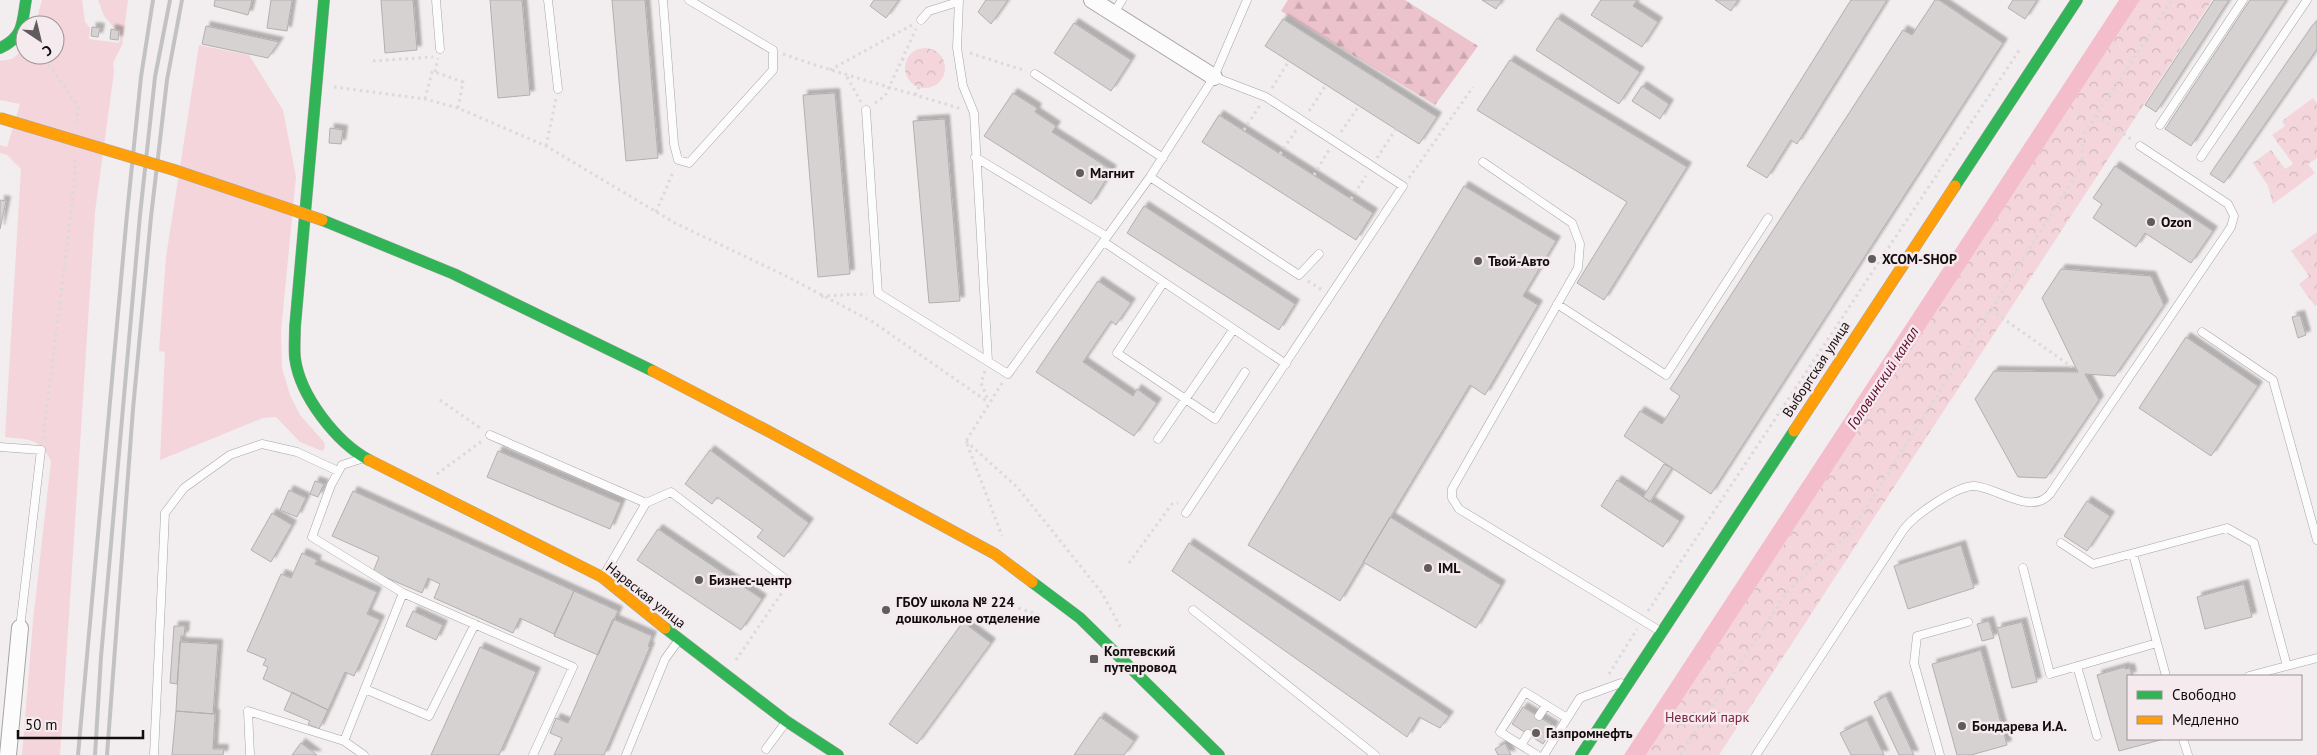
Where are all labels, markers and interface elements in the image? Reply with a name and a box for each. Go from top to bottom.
north arrow [15,15,65,65]
text: С [39,41,56,60]
place label: Магнит [1090,164,1135,182]
marker: Магнит [1074,167,1086,179]
place label: Ozon [2161,213,2192,231]
marker: Ozon [2145,216,2157,228]
place label: XCOM-SHOP [1882,250,1957,268]
place label: Твой-Авто [1488,252,1550,270]
marker: XCOM-SHOP [1866,253,1878,265]
marker: Твой-Авто [1472,255,1484,267]
street label: Выборгская улица [1778,318,1854,420]
water label: Головинский канал [1842,322,1923,432]
street label: Нарвская улица [602,558,690,632]
place label: IML [1438,559,1461,577]
marker: IML [1422,562,1434,574]
place label: Бизнес-центр [709,571,792,589]
marker: Бизнес-центр [693,574,705,586]
place label: ГБОУ школа № 224 дошкольное отделение [895,593,1040,627]
marker: ГБОУ школа № 224 дошкольное отделение [880,604,892,616]
place label: Коптевский путепровод [1104,642,1176,676]
marker: Коптевский путепровод [1088,653,1100,665]
legend [2127,675,2302,740]
text: Свободно [2172,685,2236,704]
scale bar [18,708,142,740]
park label: Невский парк [1665,708,1749,726]
text: Медленно [2172,710,2239,729]
text: 50 m [25,715,58,734]
place label: Бондарева И.А. [1972,717,2067,735]
marker: Бондарева И.А. [1956,720,1968,732]
place label: Газпромнефть [1546,724,1633,742]
marker: Газпромнефть [1530,727,1542,739]

